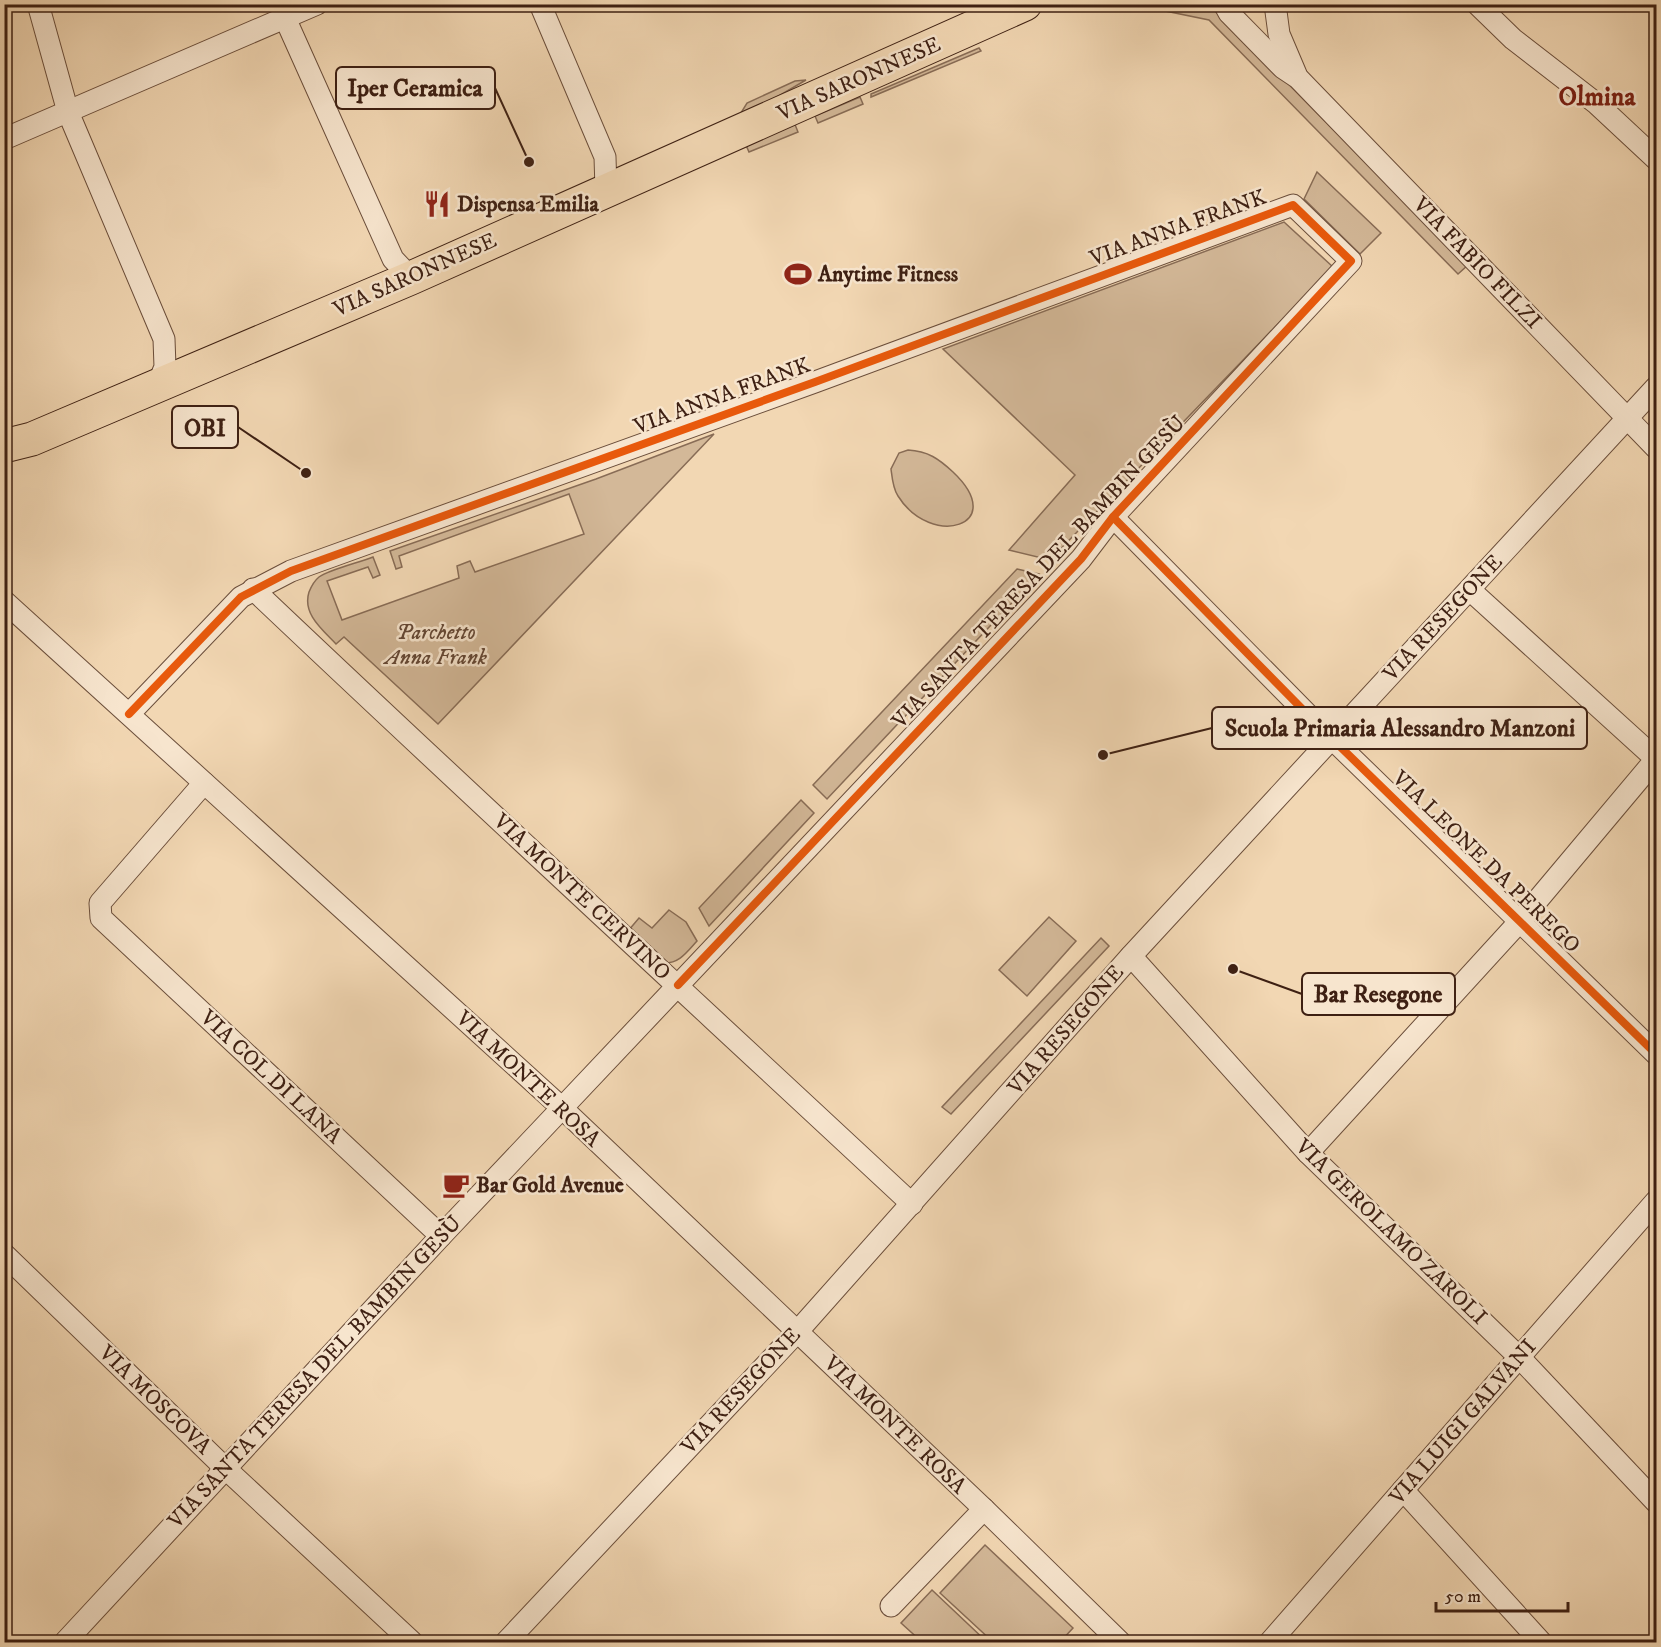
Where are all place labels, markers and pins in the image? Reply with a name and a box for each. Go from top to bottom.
callout: Iper Ceramica [336,67,495,109]
restaurant icon: Dispensa Emilia [422,189,452,219]
place label: Dispensa Emilia [457,191,600,218]
sports icon: Anytime Fitness [783,259,813,289]
place label: Anytime Fitness [817,261,959,288]
callout: OBI [172,406,238,448]
callout: Scuola Primaria Alessandro Manzoni [1212,707,1587,749]
callout: Bar Resegone [1302,973,1455,1015]
cafe icon: Bar Gold Avenue [441,1170,471,1200]
place label: Bar Gold Avenue [476,1172,624,1199]

